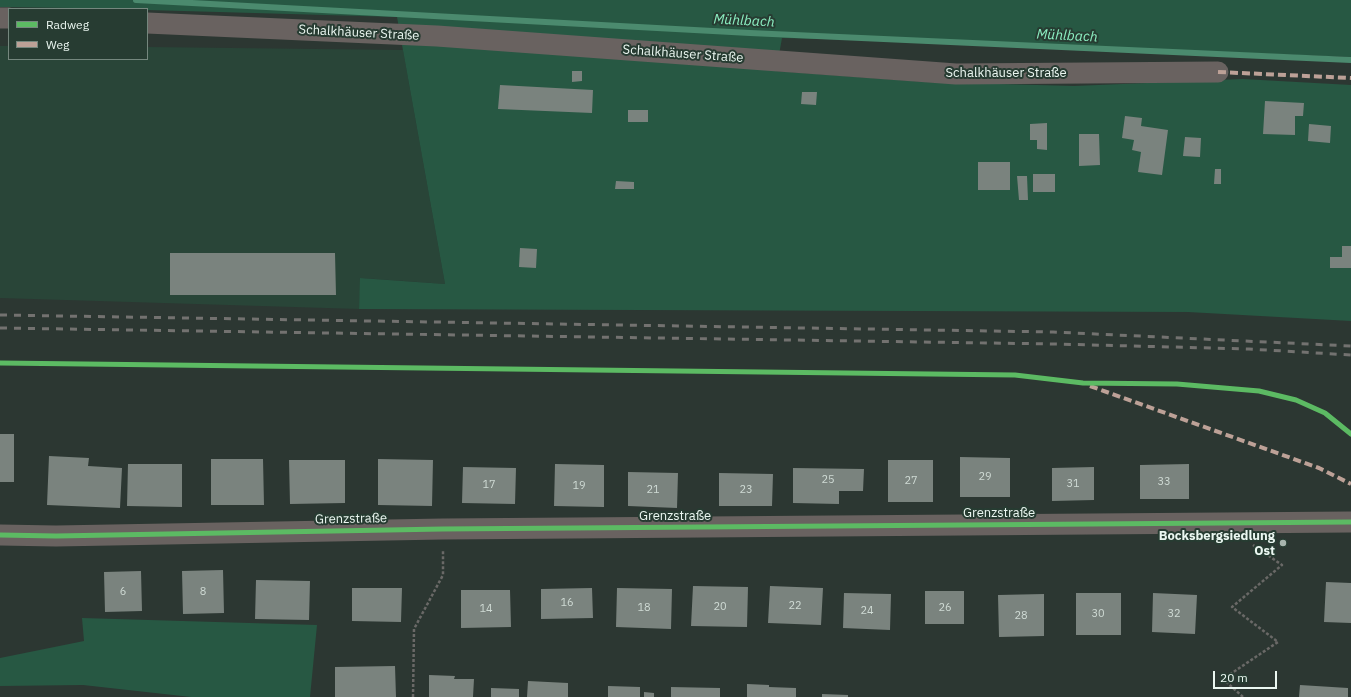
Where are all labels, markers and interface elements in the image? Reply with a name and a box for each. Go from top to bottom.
legend [8,8,148,60]
water label: Mühlbach [713,11,775,31]
text: Radweg [46,17,89,32]
street label: Schalkhäuser Straße [298,22,420,44]
water label: Mühlbach [1036,26,1098,46]
text: Weg [46,37,69,52]
street label: Schalkhäuser Straße [622,42,744,66]
street label: Schalkhäuser Straße [945,65,1067,81]
house number: 29 [978,470,992,484]
house number: 25 [821,473,835,487]
house number: 27 [904,474,918,488]
house number: 33 [1157,475,1171,489]
house number: 31 [1066,477,1080,491]
house number: 17 [482,478,496,492]
house number: 19 [572,479,586,493]
house number: 21 [646,483,660,497]
house number: 23 [739,483,753,497]
street label: Grenzstraße [963,505,1035,521]
street label: Grenzstraße [639,508,711,524]
street label: Grenzstraße [315,511,387,527]
place label: Bocksbergsiedlung Ost [1159,528,1275,559]
marker: Bocksbergsiedlung Ost [1278,538,1288,548]
house number: 6 [120,585,126,599]
house number: 8 [200,585,206,599]
house number: 16 [560,596,574,610]
house number: 22 [788,599,802,613]
house number: 20 [713,600,727,614]
house number: 18 [637,601,651,615]
house number: 26 [938,601,952,615]
house number: 14 [479,602,493,616]
house number: 24 [860,604,874,618]
house number: 30 [1091,607,1105,621]
house number: 32 [1167,607,1181,621]
house number: 28 [1014,609,1028,623]
scale bar [1215,663,1279,689]
text: 20 m [1220,670,1248,685]

